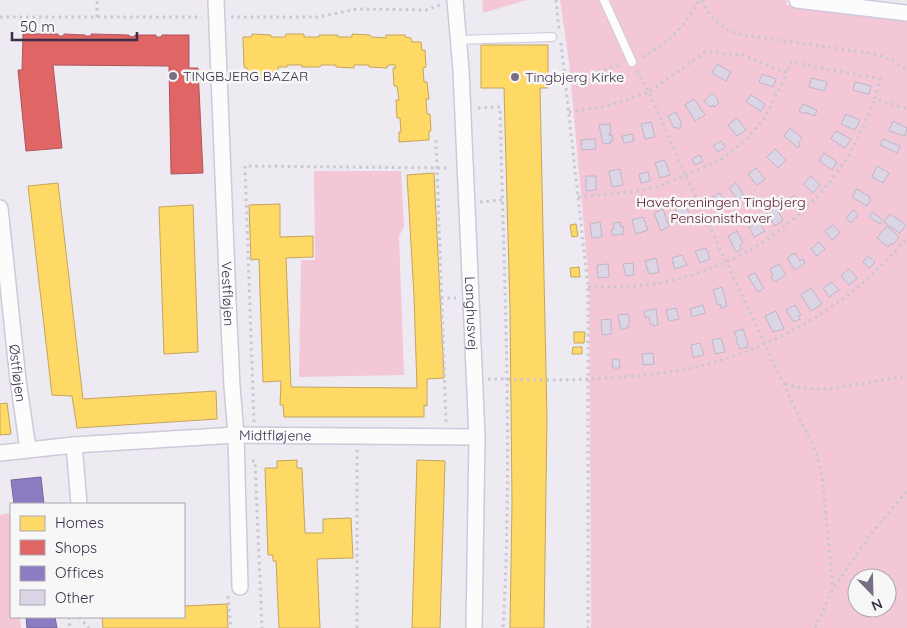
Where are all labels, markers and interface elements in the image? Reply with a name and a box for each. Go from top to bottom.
scale bar [12,10,138,42]
text: 50 m [20,17,55,36]
place label: TINGBJERG BAZAR [183,67,308,85]
place label: Tingbjerg Kirke [525,68,624,86]
marker: TINGBJERG BAZAR [167,70,179,82]
marker: Tingbjerg Kirke [509,71,521,83]
park label: Haveforeningen Tingbjerg Pensionisthaver [636,193,806,227]
street label: Vestfløjen [217,261,238,327]
street label: Langhusvej [461,276,482,351]
street label: Østfløjen [5,343,30,403]
street label: Midtfløjene [239,426,312,445]
legend [10,503,185,618]
text: Homes [55,513,104,532]
text: Shops [55,538,97,557]
text: Offices [55,563,104,582]
north arrow [847,568,897,618]
text: Other [55,588,95,607]
text: N [869,595,885,615]

